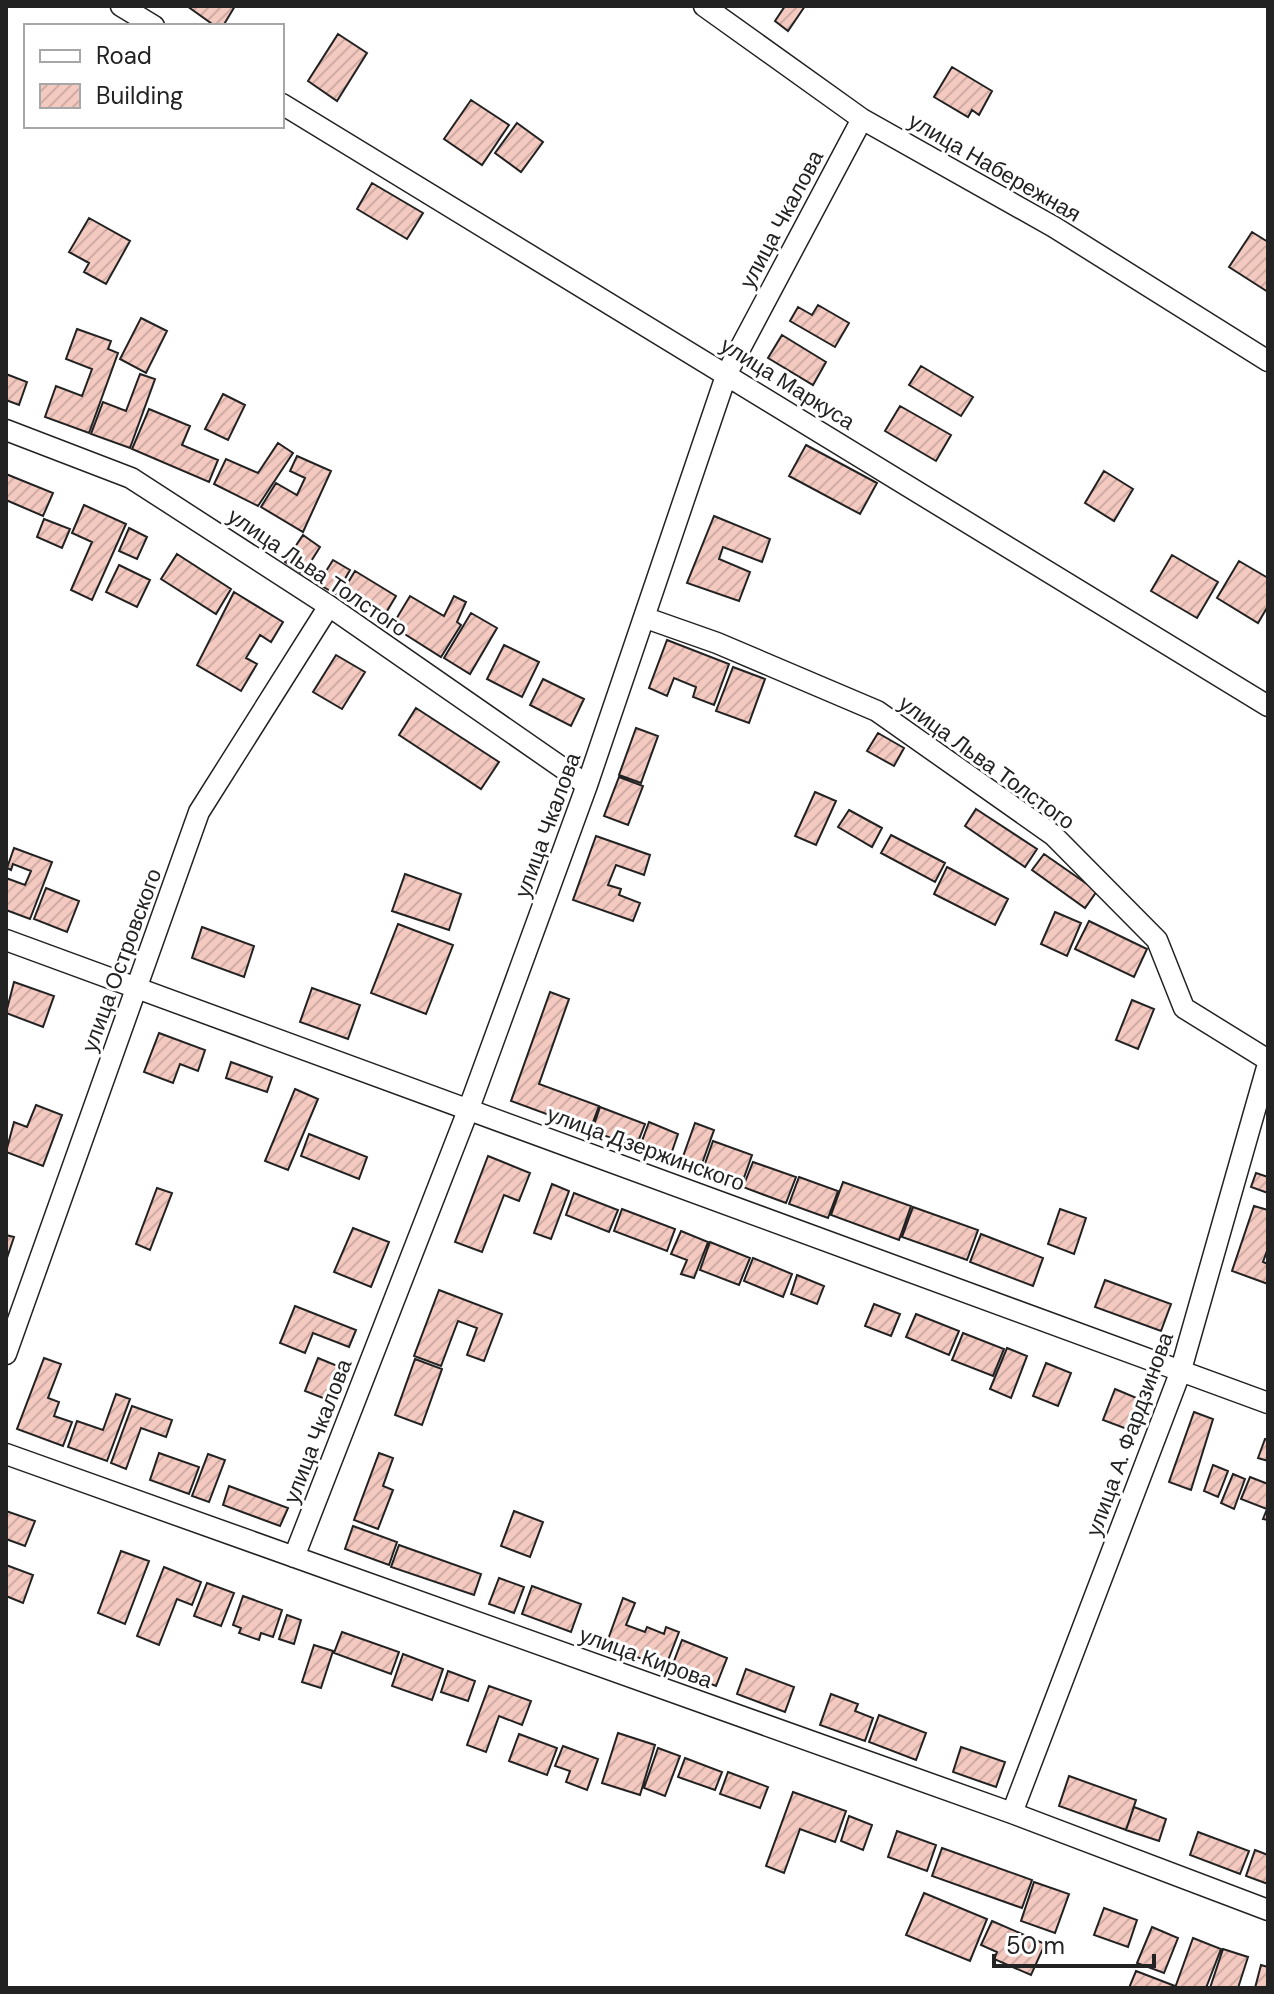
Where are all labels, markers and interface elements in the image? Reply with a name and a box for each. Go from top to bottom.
legend [24,24,284,128]
text: Road [96,40,152,71]
text: Building [96,80,183,111]
street label: улица Набережная [903,106,1086,229]
street label: улица Чкалова [733,145,830,293]
street label: улица Маркуса [715,331,861,437]
street label: улица Льва Толстого [222,501,413,643]
street label: улица Льва Толстого [893,689,1081,836]
street label: улица Чкалова [508,748,587,902]
street label: улица Островского [75,864,168,1056]
street label: улица Дзержинского [543,1099,749,1198]
street label: улица А. Фардзинова [1079,1327,1180,1540]
street label: улица Чкалова [277,1354,359,1507]
street label: улица Кирова [575,1620,717,1695]
scale bar [994,1918,1154,1968]
text: 50 m [1006,1930,1065,1961]

